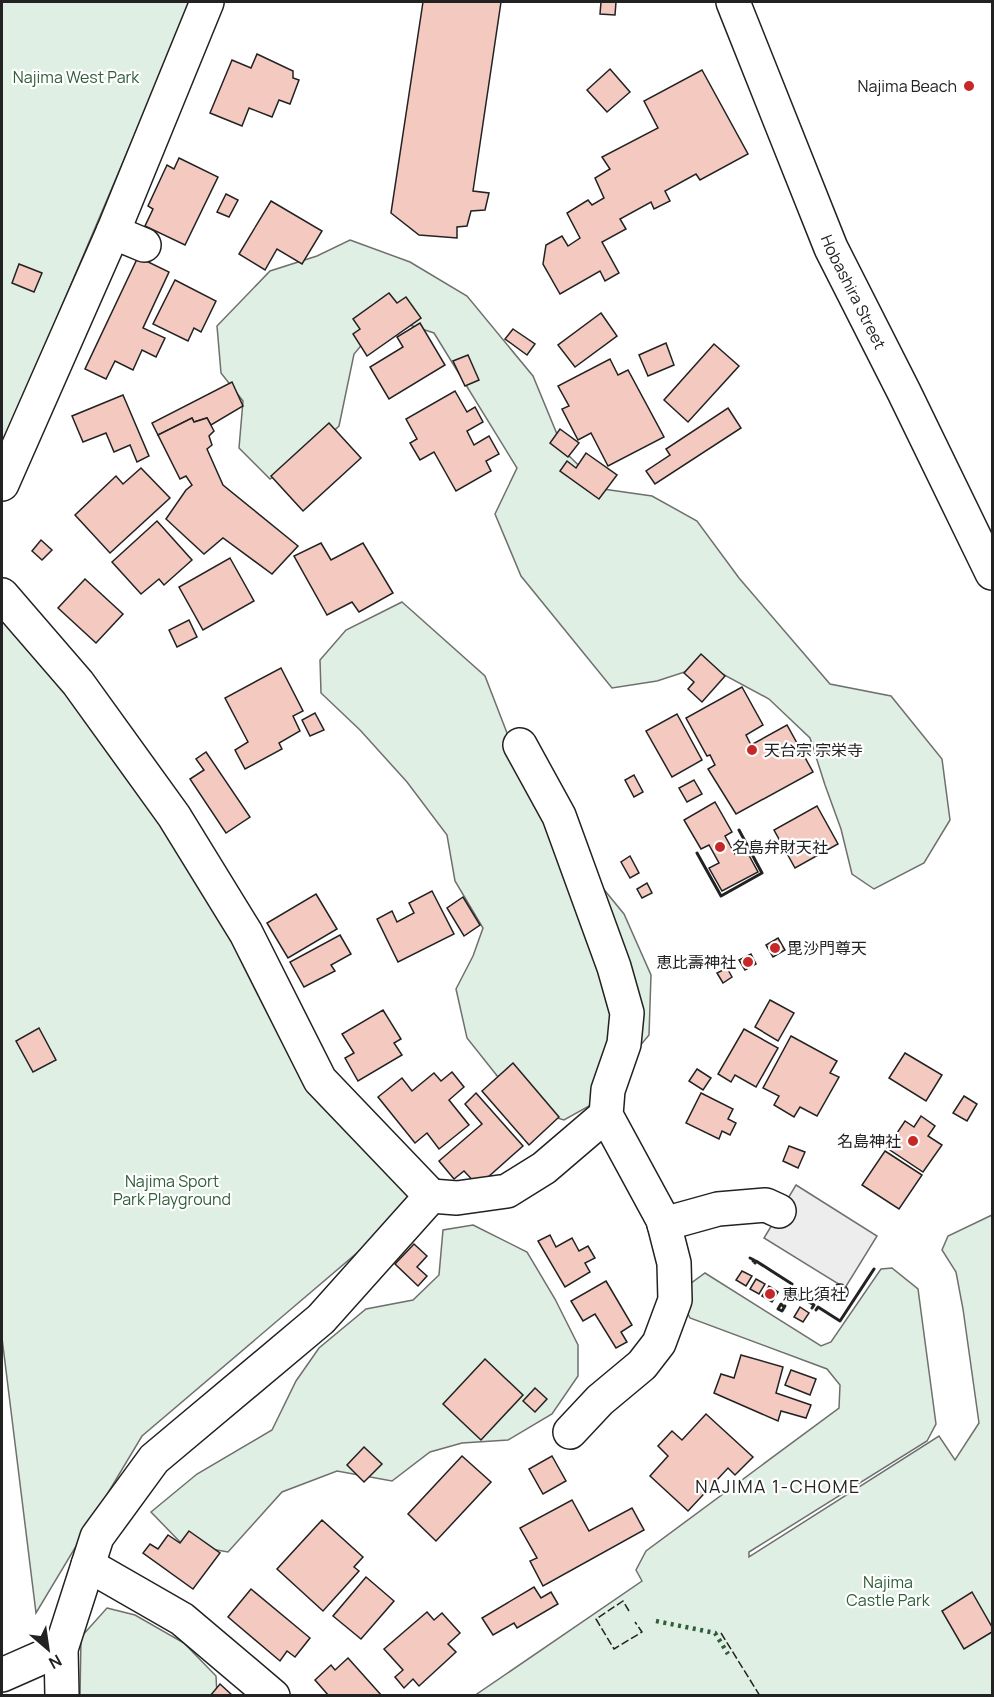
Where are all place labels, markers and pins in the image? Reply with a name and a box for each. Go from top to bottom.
place label: Najima Beach [858,75,957,97]
marker: Najima Beach [962,79,976,93]
place label: 天台宗 宗栄寺 [764,739,863,761]
marker: 天台宗 宗栄寺 [745,743,759,757]
place label: 名島弁財天社 [732,836,828,858]
marker: 名島弁財天社 [713,840,727,854]
place label: 毘沙門尊天 [787,937,867,959]
marker: 毘沙門尊天 [768,941,782,955]
place label: 恵比壽神社 [656,951,736,973]
marker: 恵比壽神社 [741,955,755,969]
place label: 名島神社 [837,1130,901,1152]
marker: 名島神社 [906,1134,920,1148]
place label: 恵比須社 [782,1283,846,1305]
marker: 恵比須社 [763,1287,777,1301]

